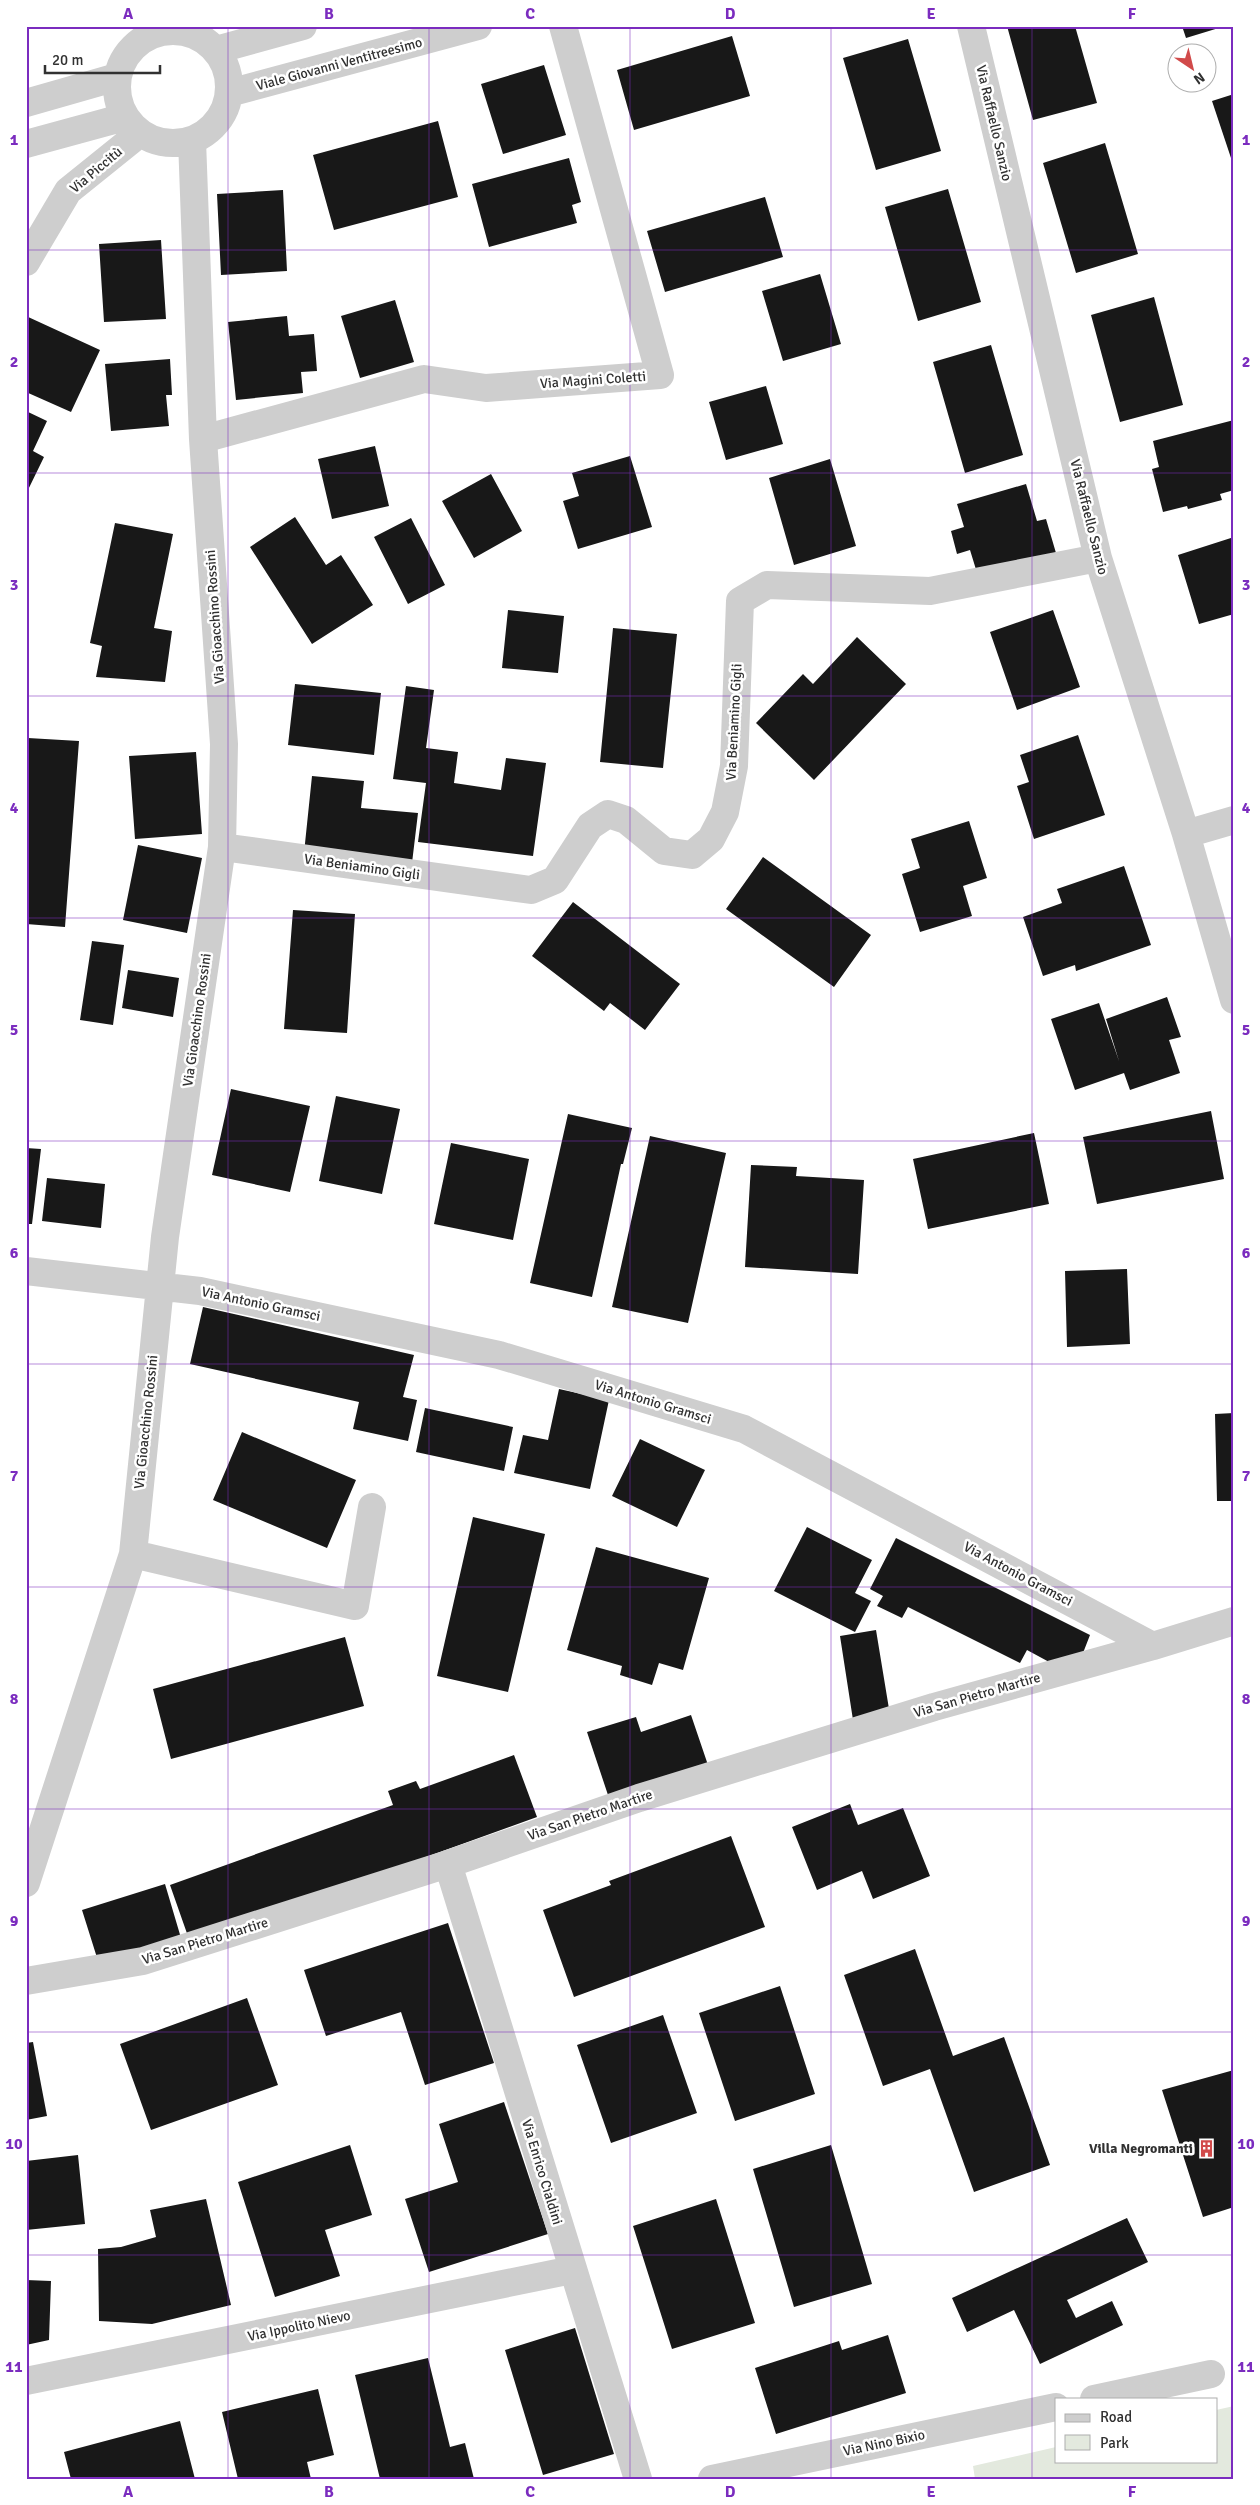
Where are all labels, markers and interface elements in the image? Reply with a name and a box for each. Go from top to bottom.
text: A [123,4,134,24]
text: B [324,4,334,24]
text: C [525,4,535,24]
text: D [725,4,736,24]
text: E [926,4,936,24]
text: F [1128,4,1137,24]
street label: Viale Giovanni Ventitreesimo [254,34,424,94]
scale bar [45,42,160,74]
north arrow [1168,42,1218,92]
text: 20 m [52,51,83,69]
street label: Via Raffaello Sanzio [972,63,1016,183]
text: N [1190,68,1208,88]
text: 1 [10,130,19,150]
text: 1 [1242,130,1251,150]
street label: Via Piccitù [66,143,126,197]
text: 2 [10,352,18,372]
text: 2 [1242,352,1250,372]
street label: Via Magini Coletti [539,368,647,392]
street label: Via Raffaello Sanzio [1066,457,1112,577]
street label: Via Gioacchino Rossini [202,549,228,685]
text: 3 [10,575,18,595]
text: 3 [1242,575,1250,595]
street label: Via Beniamino Gigli [722,663,746,781]
text: 4 [10,798,19,818]
text: 4 [1242,798,1251,818]
street label: Via Beniamino Gigli [303,850,421,884]
street label: Via Gioacchino Rossini [179,952,215,1088]
text: 5 [10,1020,18,1040]
text: 5 [1242,1020,1250,1040]
text: 6 [10,1243,19,1263]
text: 6 [1242,1243,1251,1263]
street label: Via Antonio Gramsci [200,1283,322,1325]
street label: Via Gioacchino Rossini [131,1354,161,1490]
street label: Via Antonio Gramsci [593,1376,713,1428]
text: 7 [10,1466,19,1486]
text: 7 [1242,1466,1251,1486]
street label: Via Antonio Gramsci [961,1538,1075,1610]
street label: Via San Pietro Martire [912,1669,1042,1721]
text: 8 [10,1689,19,1709]
text: 8 [1242,1689,1251,1709]
street label: Via San Pietro Martire [525,1786,655,1844]
text: 9 [10,1911,19,1931]
text: 9 [1242,1911,1251,1931]
street label: Via San Pietro Martire [140,1914,270,1968]
street label: Via Enrico Cialdini [518,2117,566,2227]
text: 10 [5,2134,23,2154]
text: 10 [1237,2134,1255,2154]
building icon: Villa Negromanti [1197,2138,1217,2158]
place label: Villa Negromanti [1089,2140,1193,2157]
street label: Via Ippolito Nievo [246,2307,352,2345]
text: 11 [5,2357,23,2377]
text: 11 [1237,2357,1255,2377]
legend [1055,2398,1218,2462]
text: Road [1100,2408,1132,2426]
street label: Via Nino Bixio [842,2426,926,2460]
text: Park [1100,2434,1129,2452]
text: A [123,2482,134,2502]
text: B [324,2482,334,2502]
text: C [525,2482,535,2502]
text: D [725,2482,736,2502]
text: E [926,2482,936,2502]
text: F [1128,2482,1137,2502]

